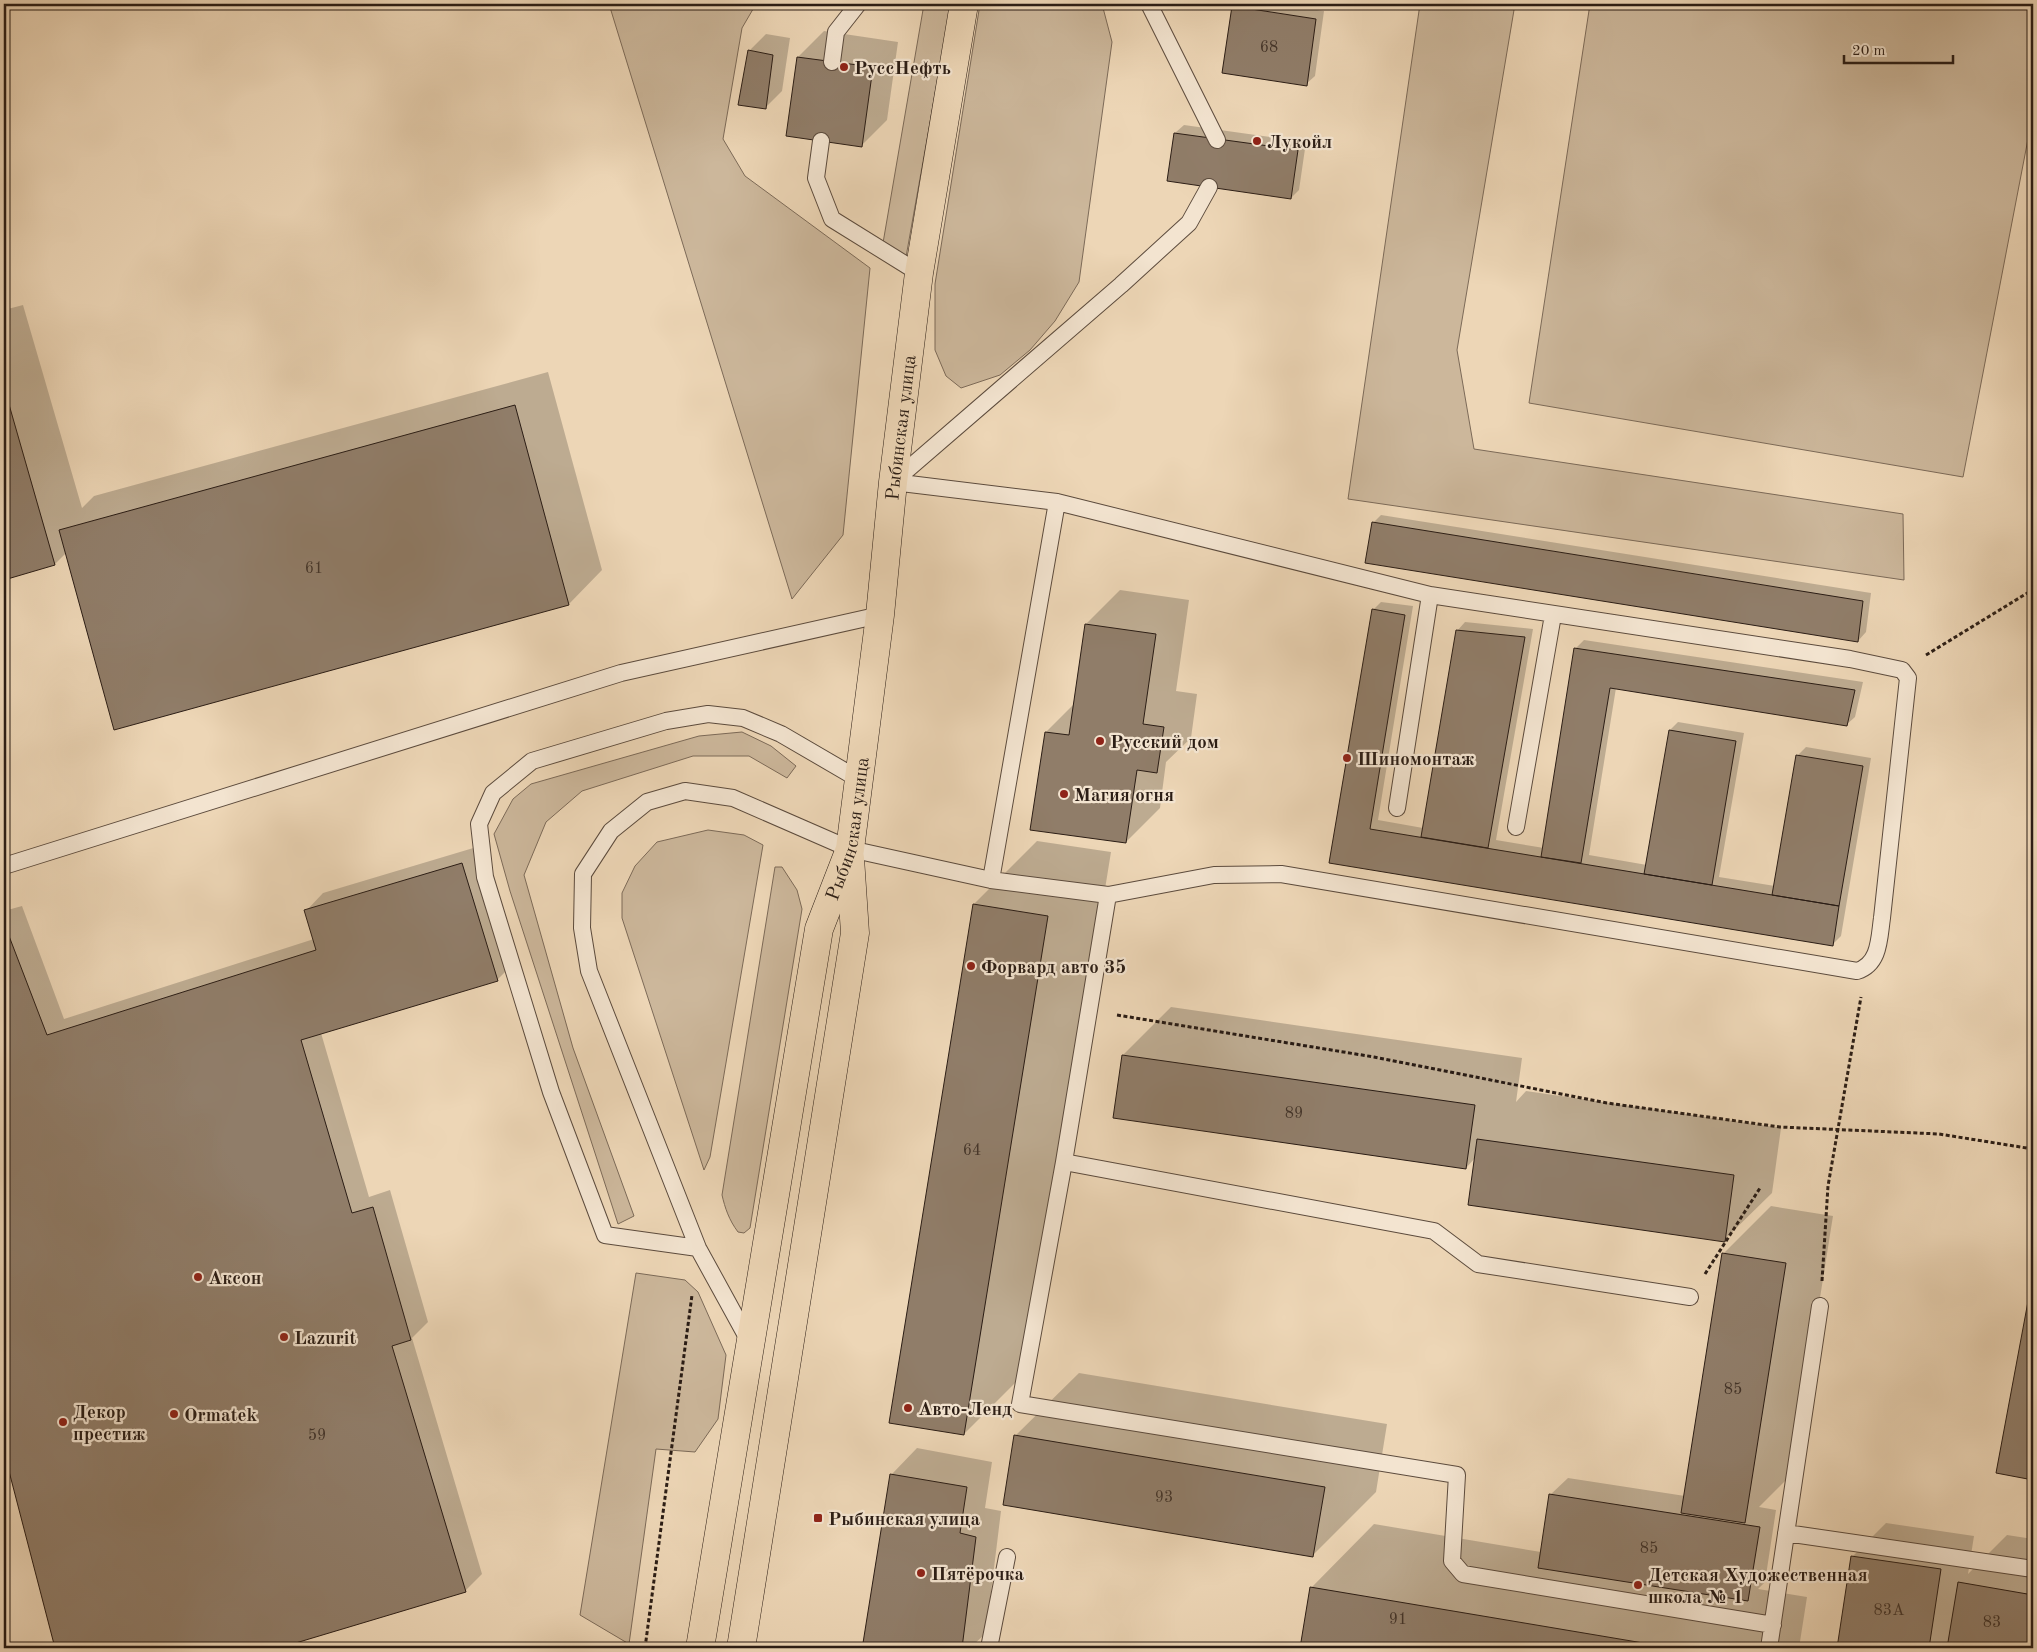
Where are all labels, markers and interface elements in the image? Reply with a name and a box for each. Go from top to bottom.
scale bar [1844,32,1953,64]
house number: 68 [1260,40,1278,56]
text: 20 m [1852,44,1886,59]
place label: РуссНефть [854,60,951,79]
marker: РуссНефть [838,61,850,73]
place label: Лукойл [1267,134,1332,153]
marker: Лукойл [1251,135,1263,147]
street label: Рыбинская улица [884,353,921,502]
house number: 61 [305,561,323,577]
place label: Русский дом [1110,734,1219,753]
marker: Русский дом [1094,735,1106,747]
place label: Шиномонтаж [1357,751,1475,770]
marker: Шиномонтаж [1341,752,1353,764]
street label: Рыбинская улица [824,756,874,904]
place label: Магия огня [1074,787,1174,806]
marker: Магия огня [1058,788,1070,800]
place label: Форвард авто 35 [981,959,1126,978]
marker: Форвард авто 35 [965,960,977,972]
house number: 89 [1285,1106,1303,1122]
house number: 64 [963,1143,981,1159]
place label: Аксон [208,1270,262,1289]
marker: Аксон [192,1271,204,1283]
place label: Lazurit [294,1330,356,1349]
marker: Lazurit [278,1331,290,1343]
house number: 85 [1724,1382,1742,1398]
place label: Авто-Ленд [918,1401,1012,1420]
marker: Авто-Ленд [902,1402,914,1414]
place label: Декор престиж [73,1404,146,1445]
place label: Ormatek [184,1407,258,1426]
marker: Ormatek [168,1408,180,1420]
marker: Декор престиж [57,1416,69,1428]
house number: 59 [308,1428,326,1444]
house number: 93 [1155,1490,1173,1506]
place label: Рыбинская улица [828,1511,980,1530]
marker: Рыбинская улица [812,1512,824,1524]
house number: 85 [1640,1541,1658,1557]
place label: Пятёрочка [931,1566,1025,1585]
marker: Пятёрочка [915,1567,927,1579]
place label: Детская Художественная школа № 1 [1648,1567,1868,1608]
marker: Детская Художественная школа № 1 [1632,1579,1644,1591]
house number: 83А [1874,1603,1904,1619]
house number: 91 [1389,1612,1407,1628]
house number: 83 [1983,1615,2001,1631]

